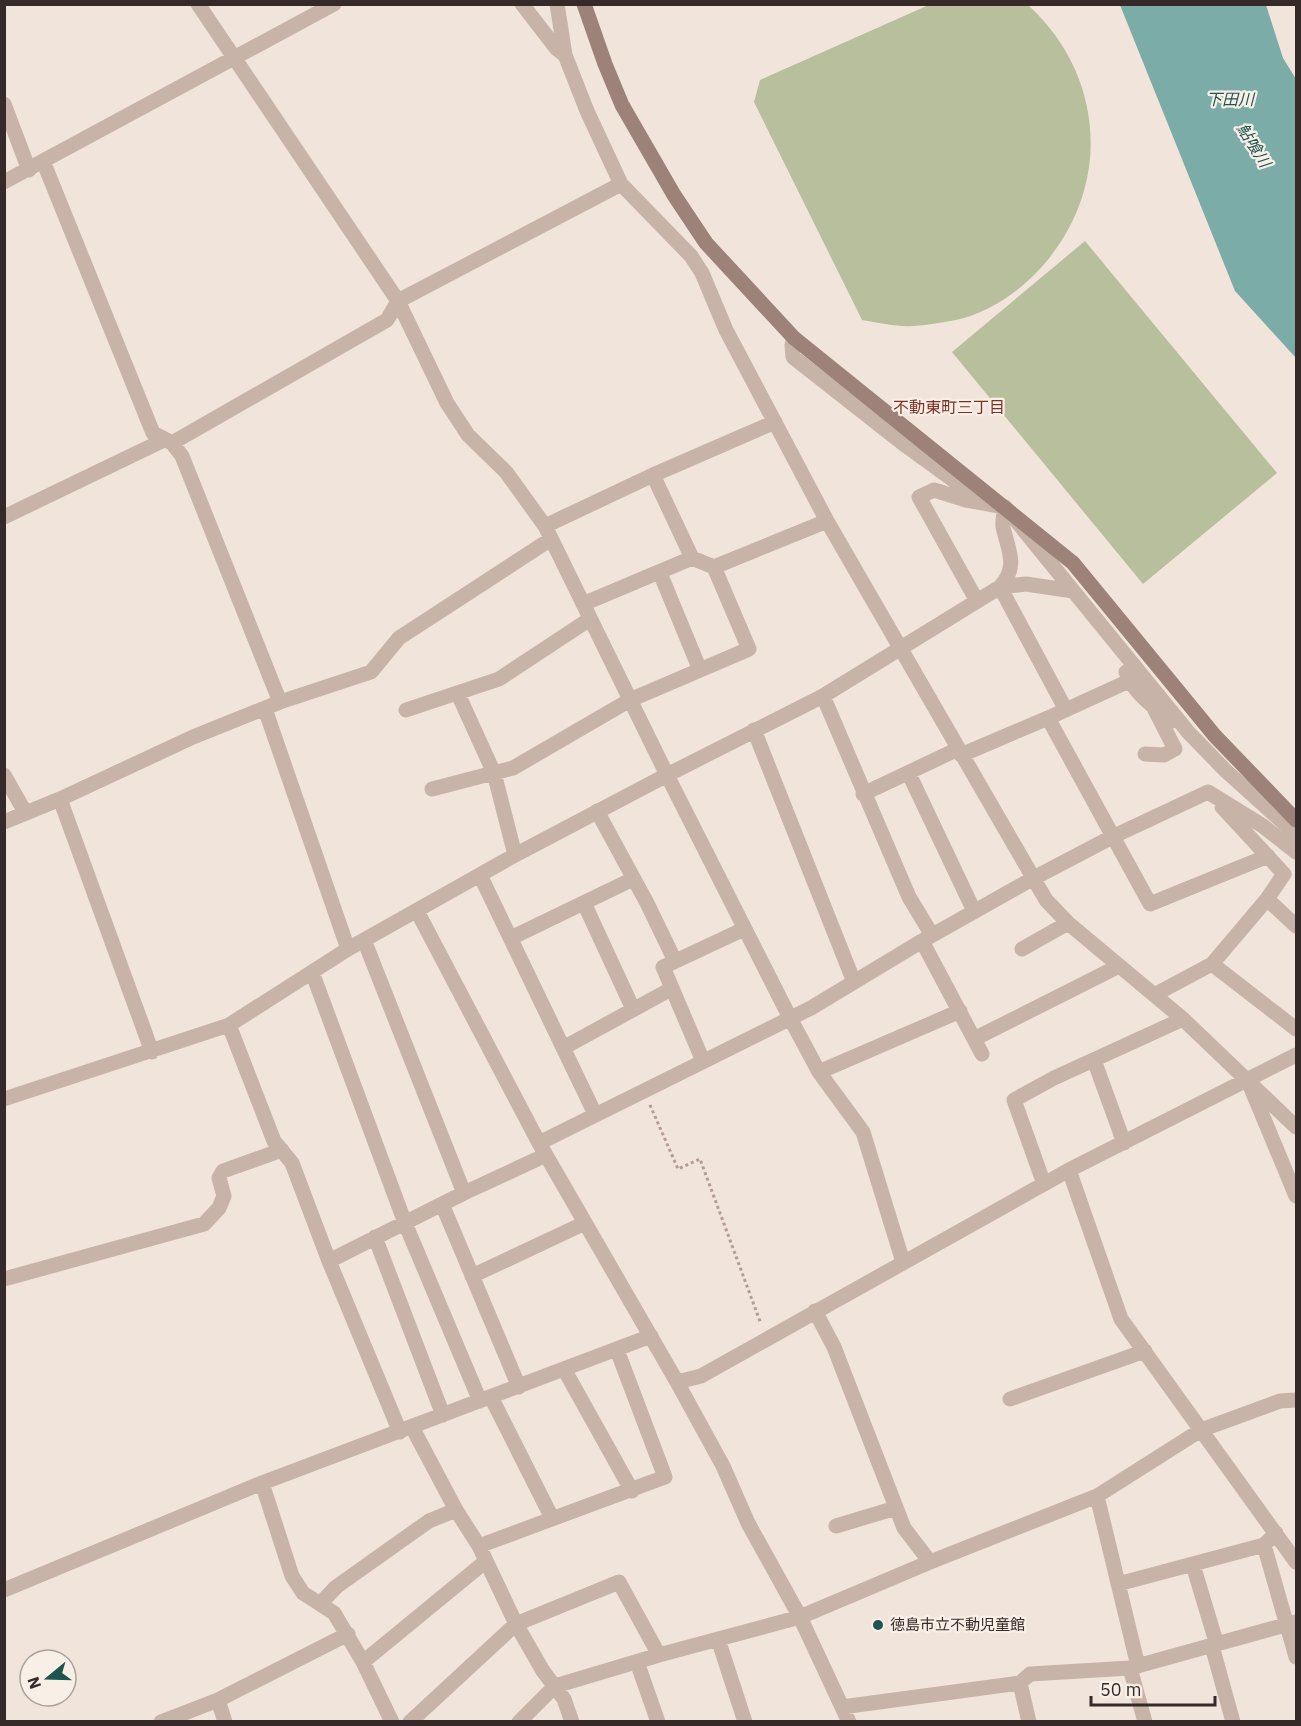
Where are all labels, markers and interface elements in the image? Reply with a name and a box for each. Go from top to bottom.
water label: 下田川 [1206,89,1256,109]
water label: 鮎喰川 [1233,119,1276,172]
district label: 不動東町三丁目 [893,397,1005,417]
place label: 徳島市立不動児童館 [890,1615,1025,1634]
marker: 徳島市立不動児童館 [871,1618,885,1632]
north arrow [18,1648,78,1708]
scale bar [1091,1669,1216,1707]
text: N [22,1674,45,1692]
text: 50 m [1100,1678,1142,1701]

